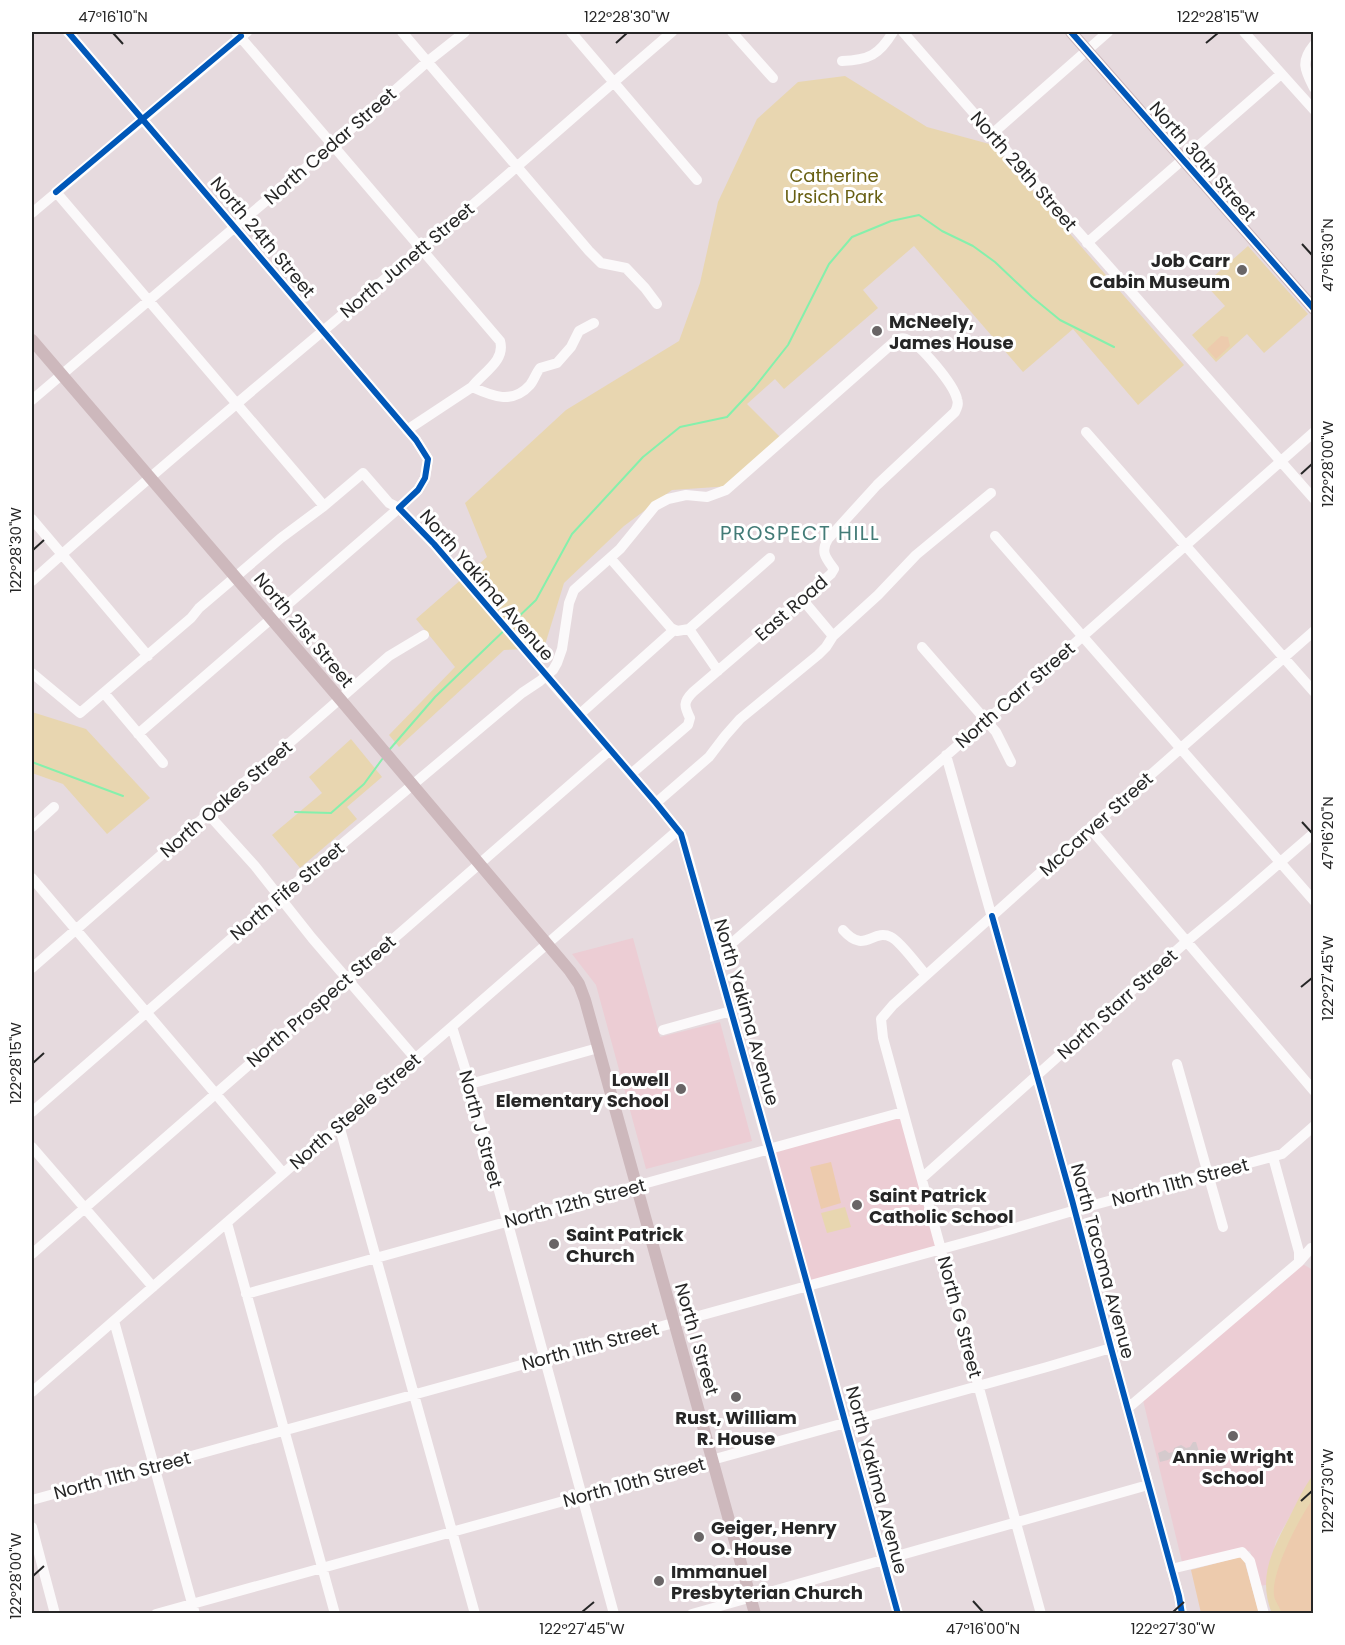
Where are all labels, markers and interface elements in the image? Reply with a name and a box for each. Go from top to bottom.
text: 47°16'10"N [78,6,148,27]
text: 122°28'30"W [584,6,670,27]
text: 122°28'15"W [1177,6,1259,27]
street label: North Cedar Street [259,82,401,210]
street label: North 30th Street [1144,96,1262,226]
street label: North 29th Street [965,106,1083,236]
park label: Catherine Ursich Park [785,163,884,209]
street label: North 24th Street [205,171,321,303]
street label: North Junett Street [335,196,479,324]
text: 47°16'30"N [1317,218,1338,292]
place label: Job Carr Cabin Museum [1090,248,1230,294]
marker: Job Carr Cabin Museum [1235,263,1249,277]
place label: McNeely, James House [889,309,1014,355]
marker: McNeely, James House [870,324,884,338]
text: 122°28'00"W [1317,420,1338,507]
street label: North Yakima Avenue [414,504,560,666]
text: 122°28'30"W [5,507,26,593]
district label: PROSPECT HILL [720,519,880,547]
street label: North 21st Street [248,567,360,693]
street label: East Road [749,569,833,647]
street label: North Carr Street [950,636,1080,754]
street label: North Oakes Street [155,735,297,863]
street label: McCarver Street [1034,766,1158,882]
text: 47°16'20"N [1317,796,1338,870]
street label: North Fife Street [225,836,349,946]
street label: North Yakima Avenue [708,916,786,1108]
street label: North Prospect Street [241,929,401,1073]
text: 122°27'45"W [1317,935,1338,1021]
street label: North Starr Street [1051,943,1183,1065]
text: 122°28'15"W [5,1022,26,1104]
street label: North Steele Street [284,1047,426,1175]
street label: North J Street [453,1067,509,1191]
place label: Lowell Elementary School [496,1067,669,1113]
marker: Lowell Elementary School [674,1082,688,1096]
street label: North 11th Street [1109,1152,1251,1212]
street label: North Tacoma Avenue [1065,1161,1141,1361]
street label: North 12th Street [502,1172,648,1234]
place label: Saint Patrick Catholic School [869,1183,1014,1229]
marker: Saint Patrick Catholic School [850,1198,864,1212]
place label: Saint Patrick Church [566,1222,685,1268]
marker: Saint Patrick Church [547,1237,561,1251]
street label: North G Street [932,1253,988,1381]
street label: North I Street [669,1280,725,1398]
street label: North 11th Street [519,1316,661,1376]
street label: North Yakima Avenue [840,1383,914,1577]
marker: Rust, William R. House [729,1390,743,1404]
place label: Rust, William R. House [675,1405,797,1451]
marker: Annie Wright School [1226,1429,1240,1443]
place label: Annie Wright School [1172,1444,1294,1490]
street label: North 11th Street [51,1445,193,1505]
text: 122°27'30"W [1317,1448,1338,1533]
street label: North 10th Street [560,1451,708,1513]
place label: Geiger, Henry O. House [711,1515,837,1561]
marker: Geiger, Henry O. House [692,1530,706,1544]
text: 122°28'00"W [5,1532,26,1619]
place label: Immanuel Presbyterian Church [671,1559,863,1605]
marker: Immanuel Presbyterian Church [652,1574,666,1588]
text: 122°27'45"W [539,1618,625,1639]
text: 47°16'00"N [946,1618,1020,1639]
text: 122°27'30"W [1131,1618,1216,1639]

